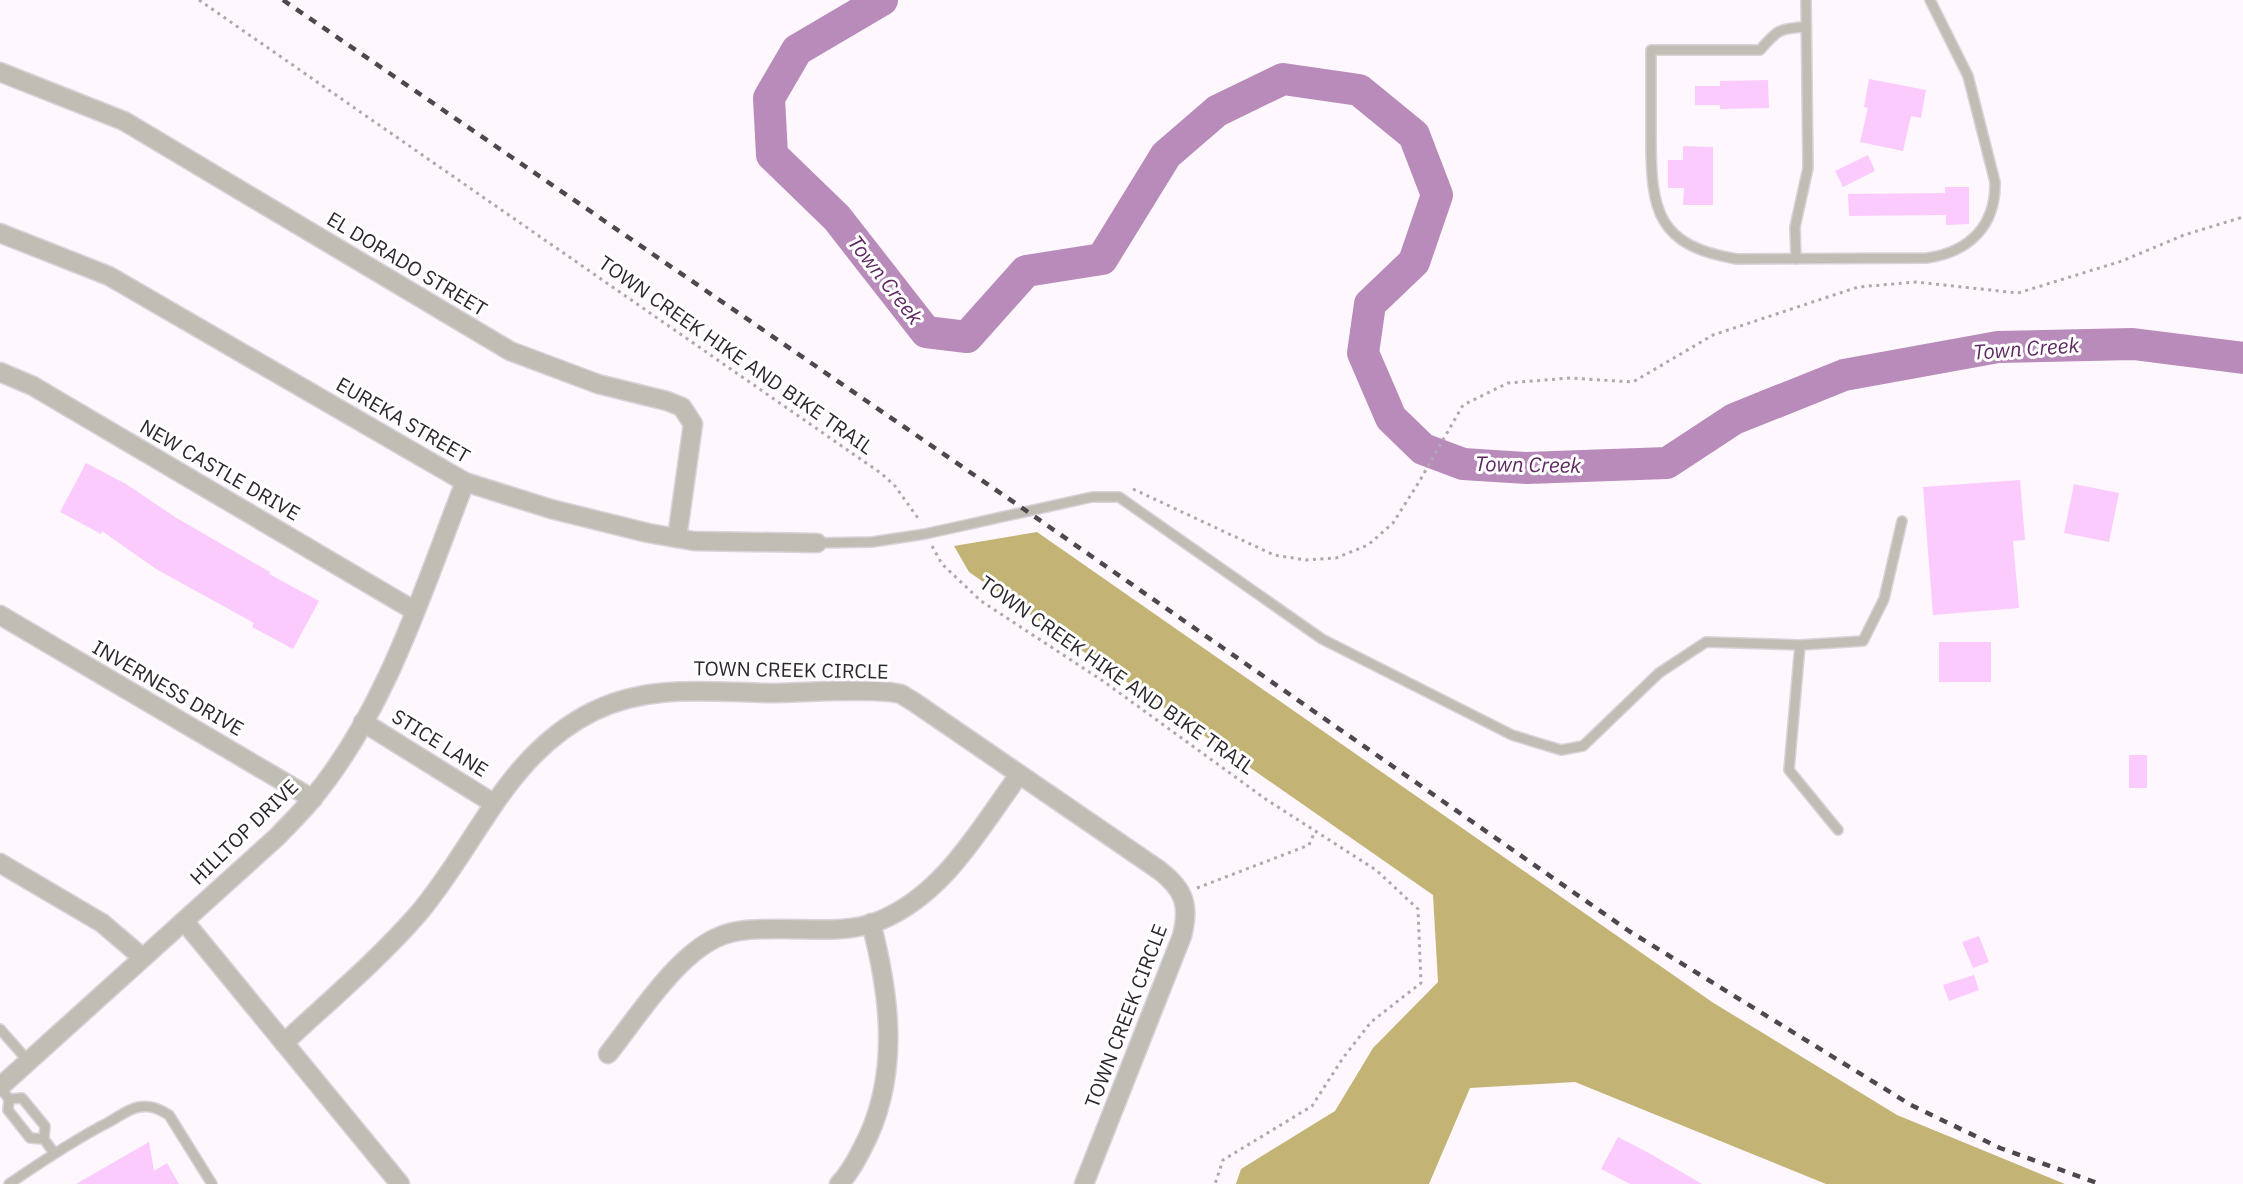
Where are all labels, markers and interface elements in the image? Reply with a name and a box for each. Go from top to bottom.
street label: EL DORADO STREET [322,205,492,322]
water label: Town Creek [842,229,930,331]
street label: TOWN CREEK HIKE AND BIKE TRAIL [594,249,879,460]
water label: Town Creek [1972,330,2081,366]
street label: EUREKA STREET [331,370,475,469]
street label: NEW CASTLE DRIVE [135,413,305,526]
water label: Town Creek [1475,449,1582,479]
street label: TOWN CREEK HIKE AND BIKE TRAIL [975,569,1260,780]
street label: INVERNESS DRIVE [88,633,249,742]
street label: TOWN CREEK CIRCLE [693,654,889,685]
street label: STICE LANE [387,702,493,783]
street label: HILLTOP DRIVE [184,773,304,890]
street label: TOWN CREEK CIRCLE [1078,920,1173,1112]

